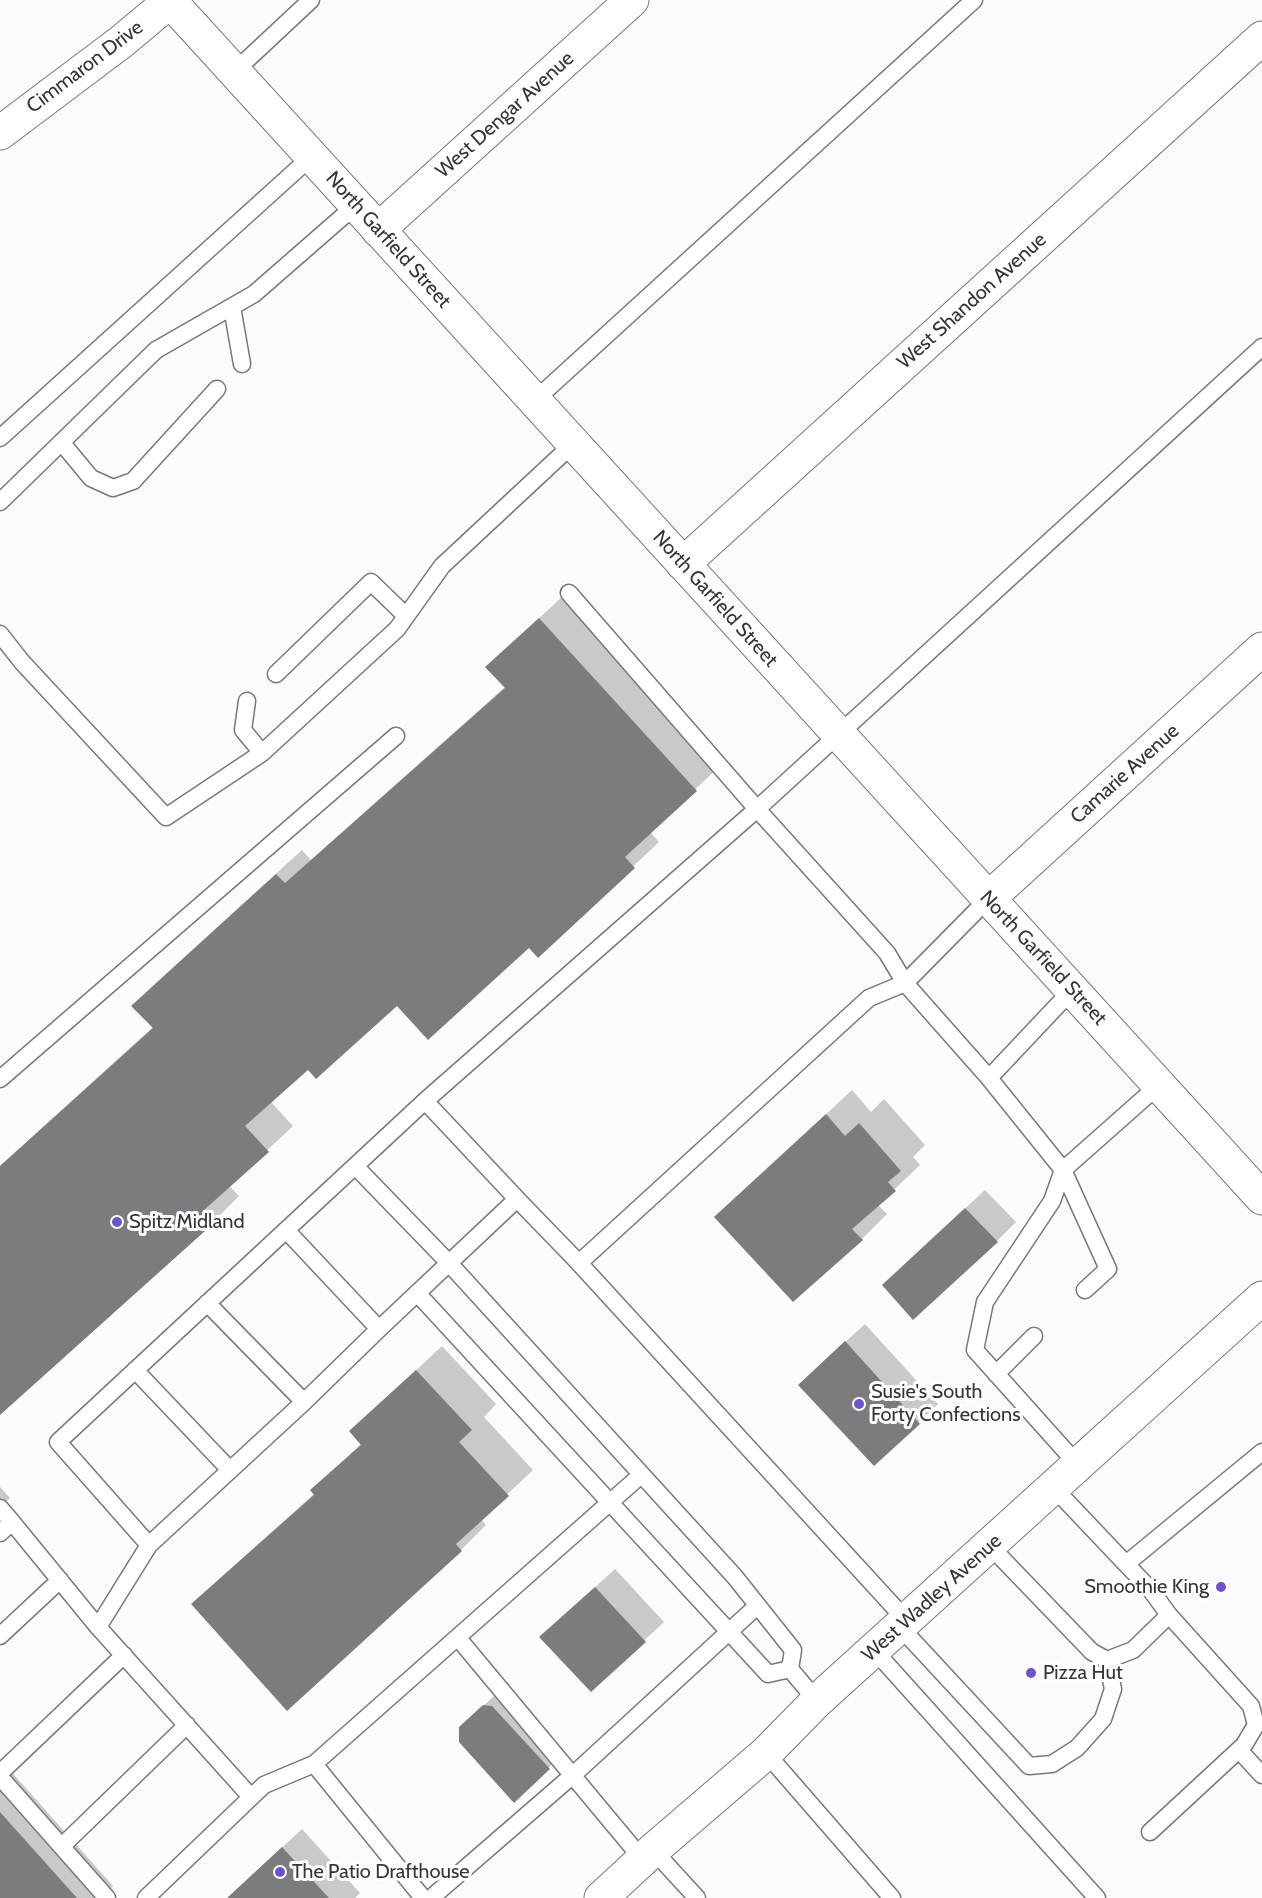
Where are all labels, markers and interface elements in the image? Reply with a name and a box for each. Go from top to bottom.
street label: Cimmaron Drive [22,15,148,119]
street label: West Dengar Avenue [431,47,579,183]
street label: North Garfield Street [320,167,456,313]
street label: West Shandon Avenue [893,228,1051,374]
street label: North Garfield Street [647,526,783,672]
street label: Camarie Avenue [1066,719,1184,829]
street label: North Garfield Street [974,886,1112,1030]
place label: Spitz Midland [129,1210,245,1234]
marker: Spitz Midland [110,1215,124,1229]
place label: Susie's South Forty Confections [871,1380,1021,1427]
marker: Susie's South Forty Confections [852,1397,866,1411]
street label: West Wadley Avenue [857,1529,1007,1667]
place label: Smoothie King [1084,1575,1209,1599]
marker: Smoothie King [1214,1580,1228,1594]
place label: Pizza Hut [1043,1661,1123,1685]
marker: Pizza Hut [1024,1666,1038,1680]
place label: The Patio Drafthouse [292,1860,469,1884]
marker: The Patio Drafthouse [273,1865,287,1879]

